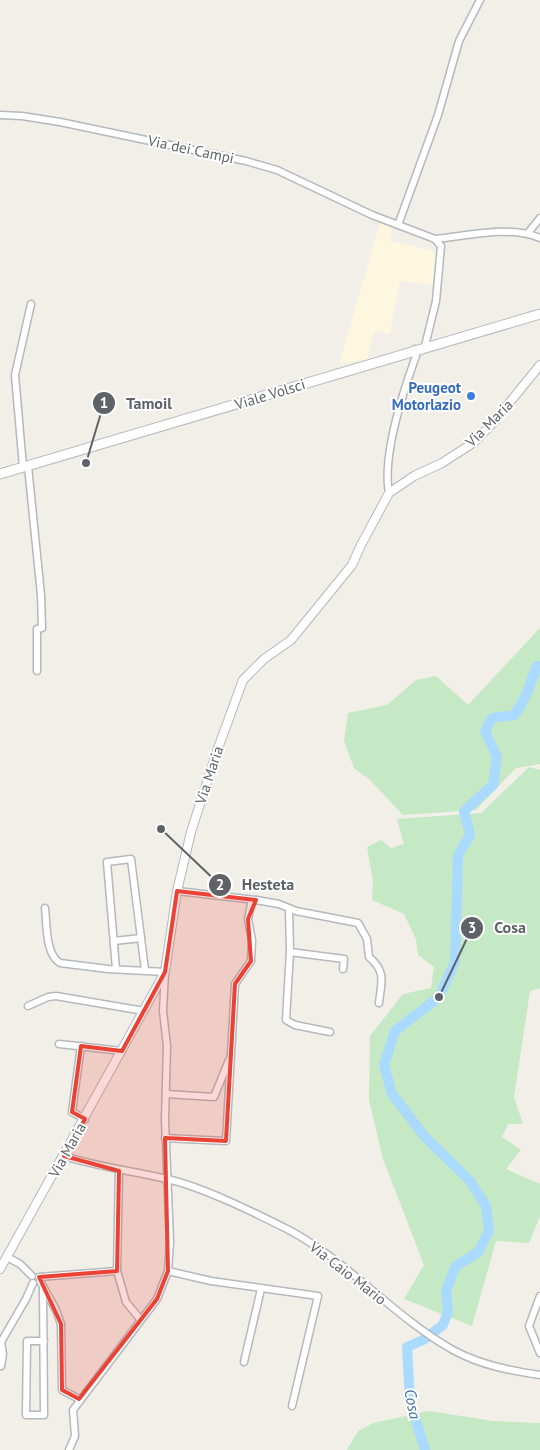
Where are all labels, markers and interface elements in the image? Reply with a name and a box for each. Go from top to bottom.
street label: Via dei Campi [145,130,236,167]
street label: Viale Volsci [231,374,308,414]
place label: Peugeot Motorlazio [392,378,462,414]
callout: Tamoil [91,387,182,418]
marker: Peugeot Motorlazio [465,390,477,402]
text: 1 [100,393,108,412]
text: Tamoil [126,393,172,413]
street label: Via Maria [460,395,517,452]
street label: Via Maria [190,744,227,807]
callout: Hesteta [207,869,305,900]
text: Hesteta [242,874,294,894]
text: 2 [216,875,224,894]
callout: Cosa [459,912,536,943]
text: Cosa [494,917,526,937]
text: 3 [468,918,476,937]
street label: Via Maria [44,1119,90,1182]
street label: Via Caio Mario [305,1236,390,1309]
water label: Cosa [400,1387,426,1421]

